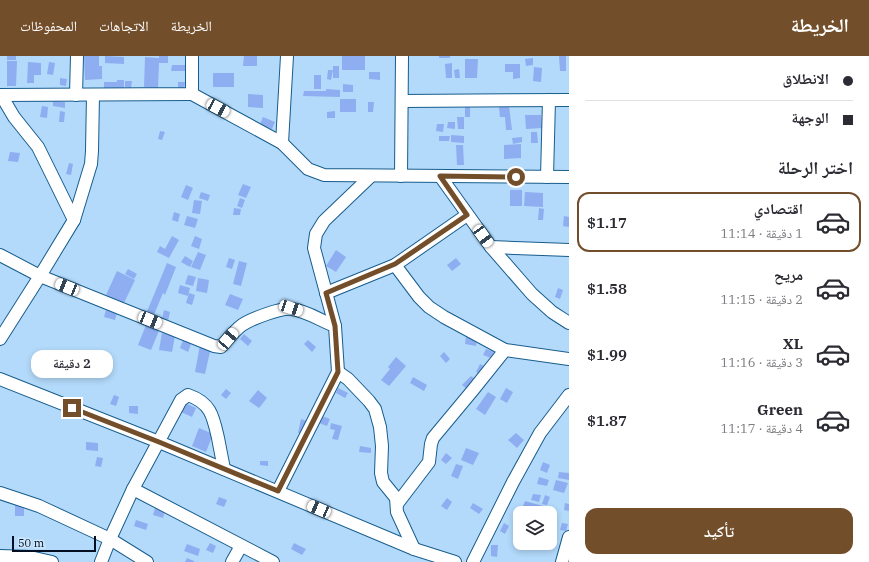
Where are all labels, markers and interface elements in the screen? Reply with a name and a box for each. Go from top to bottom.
text: الخريطة [791,13,849,37]
text: المحفوظات [20,17,77,35]
text: الاتجاهات [99,17,149,35]
text: الخريطة [171,17,212,35]
text: الانطلاق [783,69,829,88]
car [205,97,231,119]
text: الوجهة [791,108,829,127]
text: اختر الرحلة [778,156,853,179]
route start [507,168,525,186]
text: اقتصادي [754,199,803,218]
icon: car [815,204,851,240]
text: $1.17 [587,213,627,232]
car [471,223,495,249]
text: 1 دقيقة · 11:14 [721,225,803,242]
text: مريح [774,265,803,284]
icon: car [815,270,851,306]
car [54,277,80,297]
text: $1.58 [587,279,627,298]
text: 2 دقيقة · 11:15 [721,291,803,308]
car [278,299,304,317]
car [137,310,163,330]
car [216,326,240,352]
text: XL [783,334,803,353]
icon: car [815,336,851,372]
text: $1.99 [587,345,627,364]
callout: 2 دقيقة [31,350,113,378]
text: 3 دقيقة · 11:16 [721,354,803,371]
text: 2 دقيقة [53,355,91,372]
route end [63,399,81,417]
text: Green [757,400,803,419]
icon: car [815,402,851,438]
text: $1.87 [587,411,627,430]
text: 4 دقيقة · 11:17 [721,420,803,437]
car [306,499,332,519]
map controls [513,506,557,550]
button: layers [513,506,557,550]
button: تأكيد [585,508,853,554]
scale bar [12,534,96,553]
text: 50 m [18,536,44,550]

